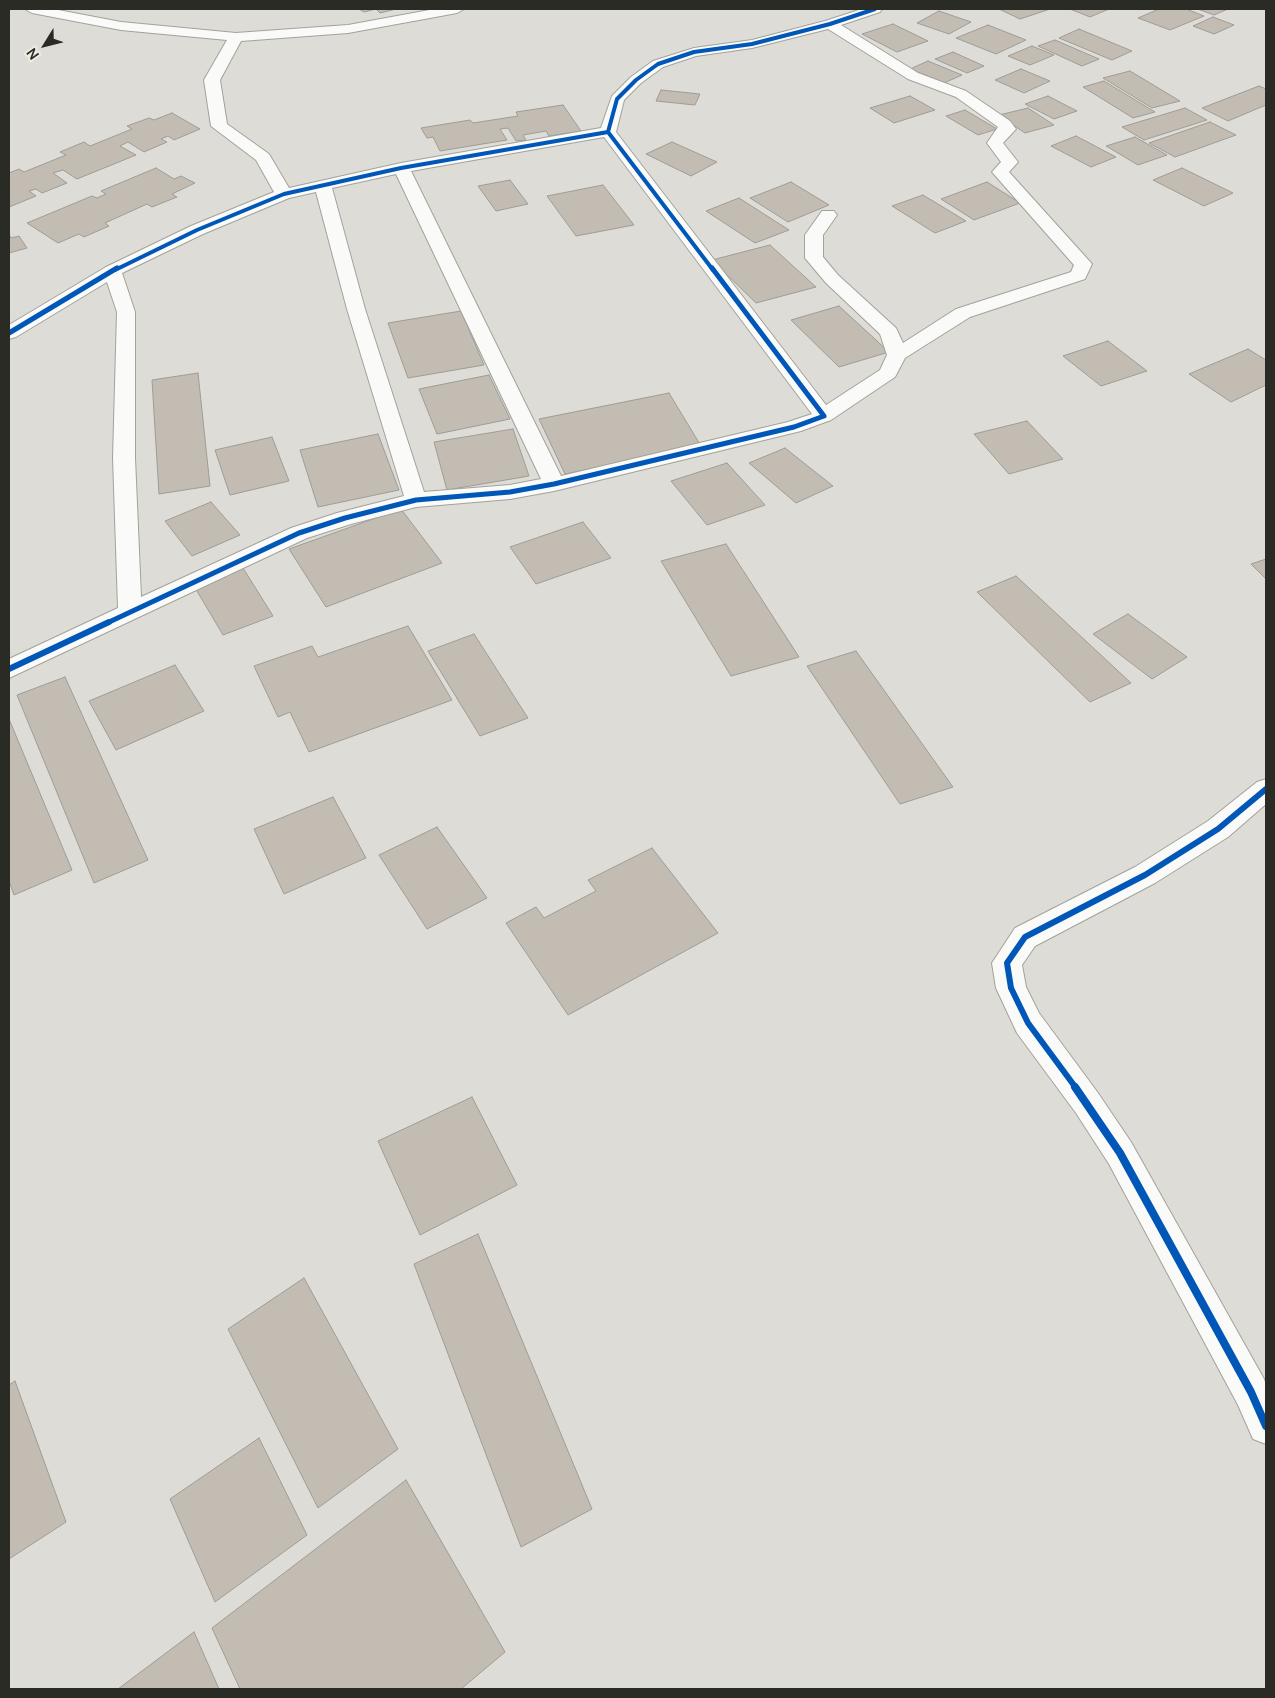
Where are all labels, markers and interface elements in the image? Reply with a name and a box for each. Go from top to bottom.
north arrow [20,20,70,70]
text: N [22,44,43,64]

